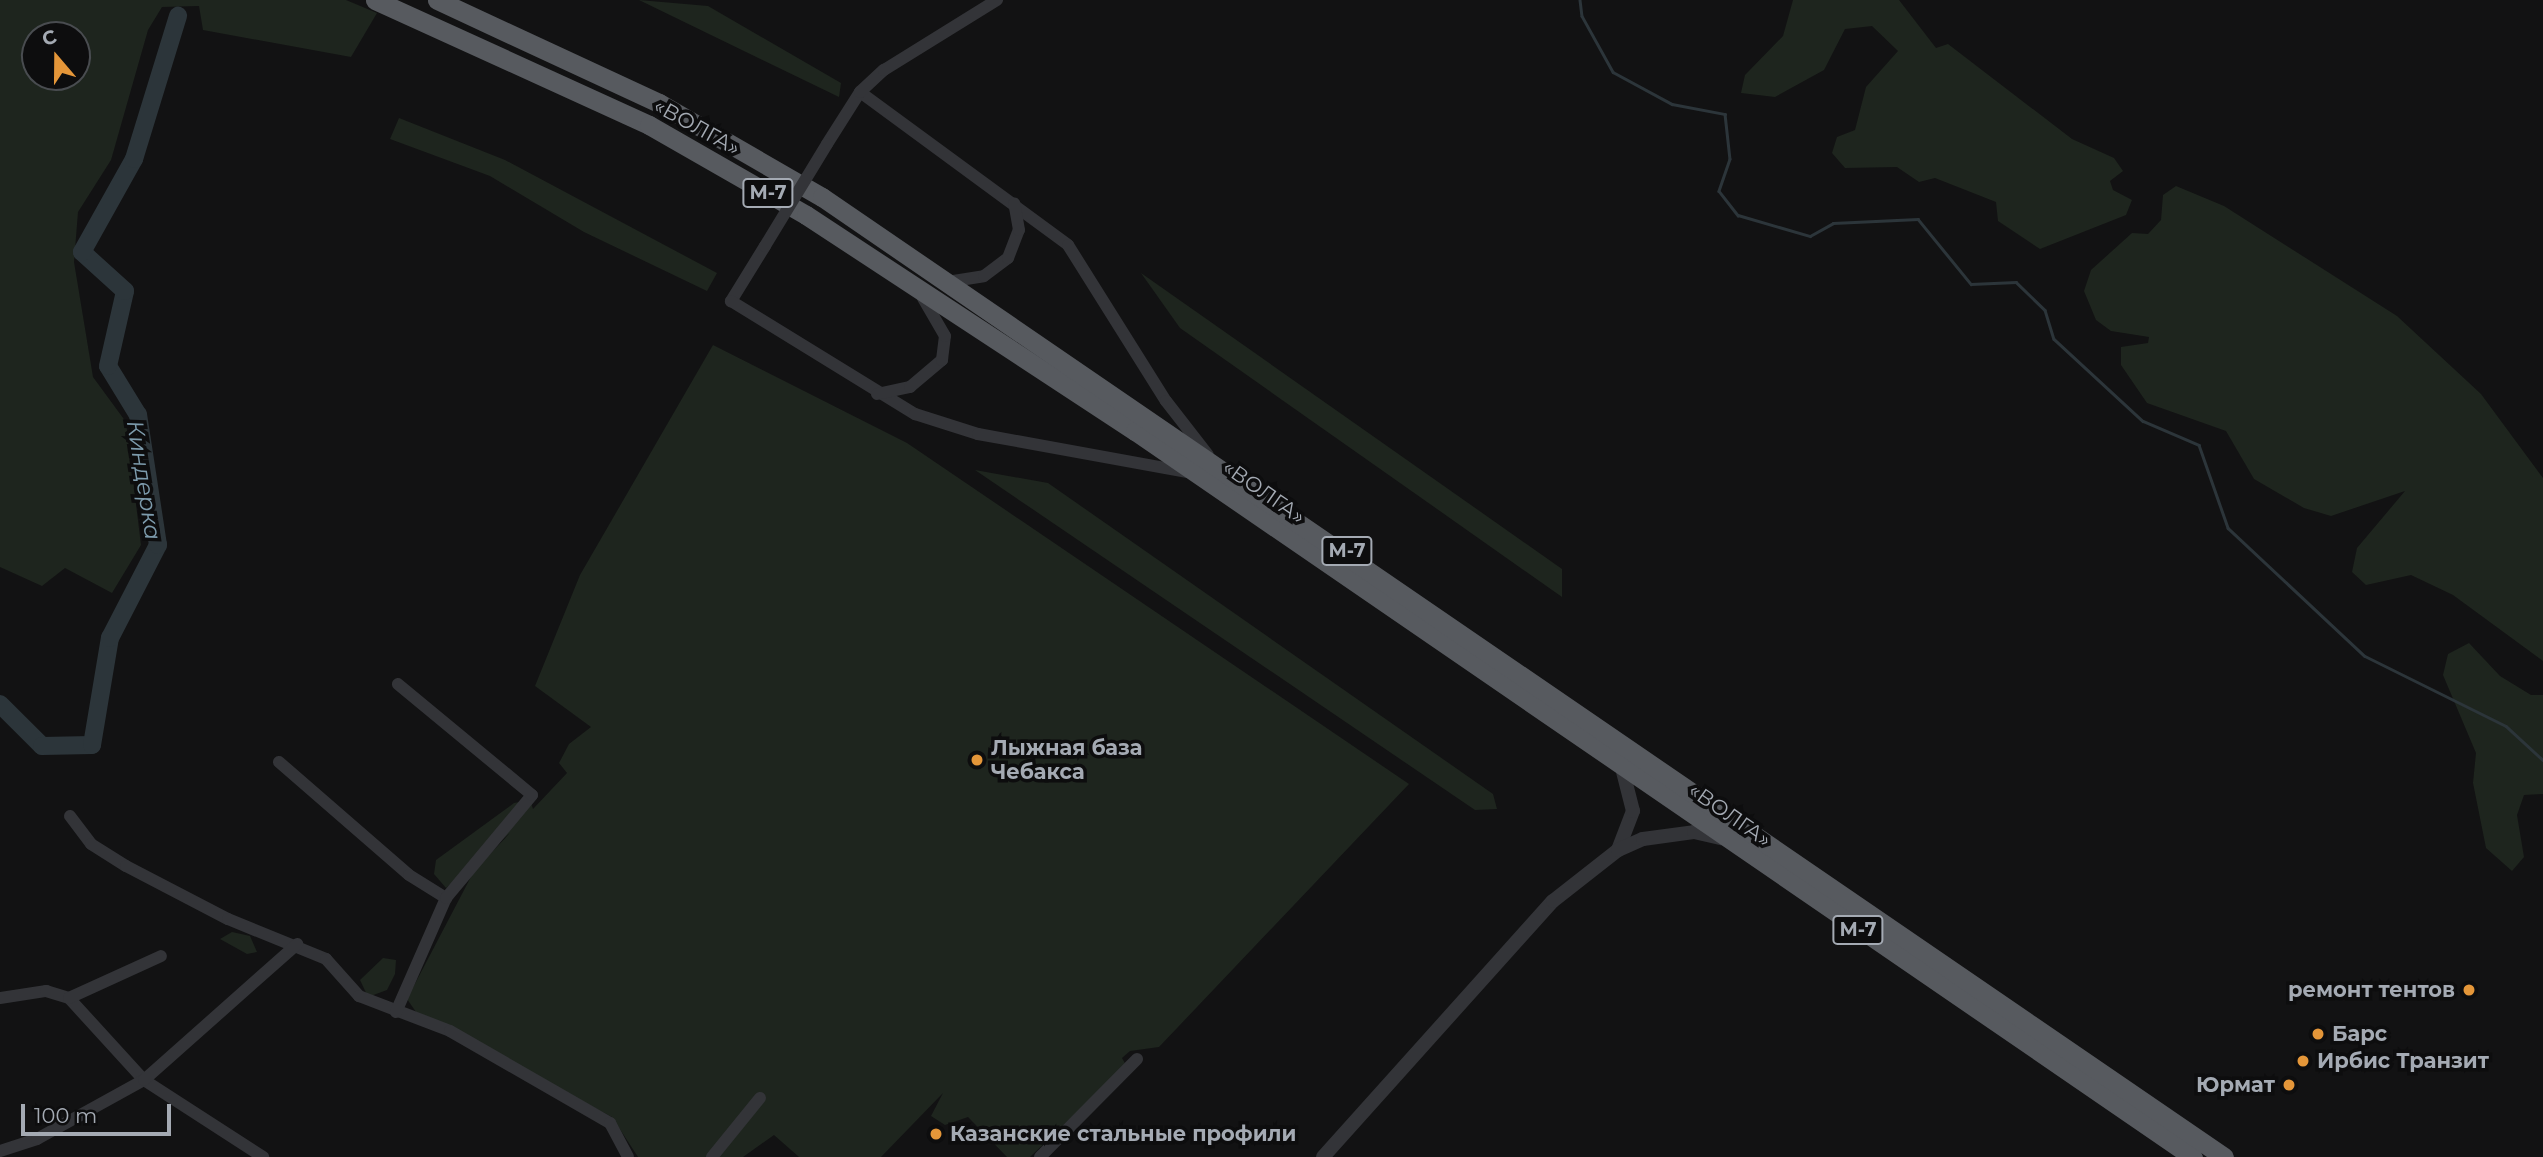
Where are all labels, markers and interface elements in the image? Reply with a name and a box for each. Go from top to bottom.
north arrow [21,21,91,91]
text: С [39,25,60,51]
street label: «ВОЛГА» [649,93,745,161]
road number: М-7 [742,178,794,209]
water label: Киндерка [121,418,167,542]
street label: «ВОЛГА» [1218,454,1310,530]
road number: М-7 [1321,536,1373,566]
place label: Лыжная база Чебакса [991,735,1142,785]
marker: Лыжная база Чебакса [969,752,985,768]
street label: «ВОЛГА» [1684,777,1776,853]
road number: М-7 [1832,914,1884,946]
place label: ремонт тентов [2288,977,2455,1003]
marker: ремонт тентов [2461,982,2477,998]
place label: Барс [2332,1021,2387,1047]
marker: Барс [2310,1026,2326,1042]
place label: Ирбис Транзит [2317,1048,2489,1074]
marker: Ирбис Транзит [2295,1053,2311,1069]
place label: Юрмат [2196,1072,2275,1098]
marker: Юрмат [2281,1077,2297,1093]
scale bar [24,1090,175,1134]
text: 100 m [34,1103,97,1128]
place label: Казанские стальные профили [950,1121,1296,1147]
marker: Казанские стальные профили [928,1126,944,1142]

